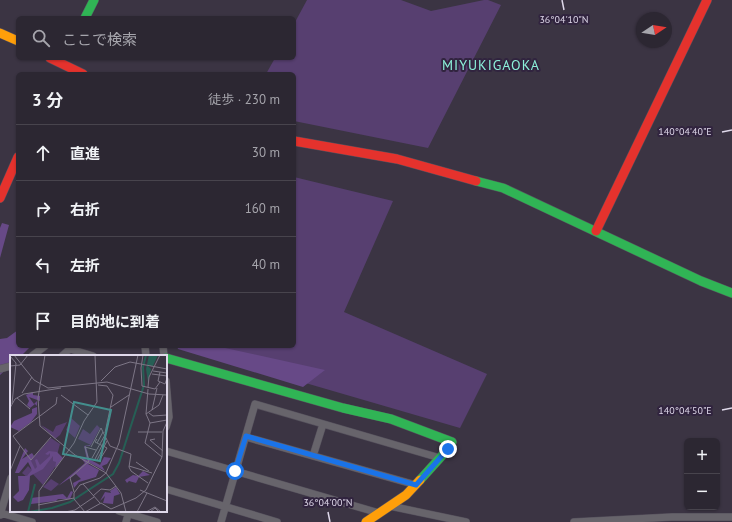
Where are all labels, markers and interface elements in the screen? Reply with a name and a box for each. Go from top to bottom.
north arrow [636,12,672,48]
text: 36°04'10"N [539,13,589,26]
search box [16,16,296,60]
icon: search [30,27,52,49]
text: ここで検索 [62,30,137,49]
district label: MIYUKIGAOKA [442,56,540,74]
text: 3 分 [32,89,63,111]
text: 徒歩 · 230 m [208,91,280,108]
text: 140°04'40"E [658,125,712,138]
icon: ahead [32,142,54,164]
text: 直進 [70,144,100,163]
text: 30 m [252,144,280,161]
icon: right [32,198,54,220]
text: 右折 [70,200,100,219]
text: 160 m [245,200,280,217]
icon: left [32,254,54,276]
text: 左折 [70,256,100,275]
text: 40 m [252,256,280,273]
icon: arrive [32,310,54,332]
text: 目的地に到着 [70,312,160,331]
inset map [10,355,167,512]
text: 140°04'50"E [658,404,712,417]
map controls [684,438,720,510]
button: + [684,438,720,474]
route end [439,440,457,458]
route start [226,462,244,480]
button: − [684,474,720,510]
text: 36°04'00"N [303,496,353,509]

